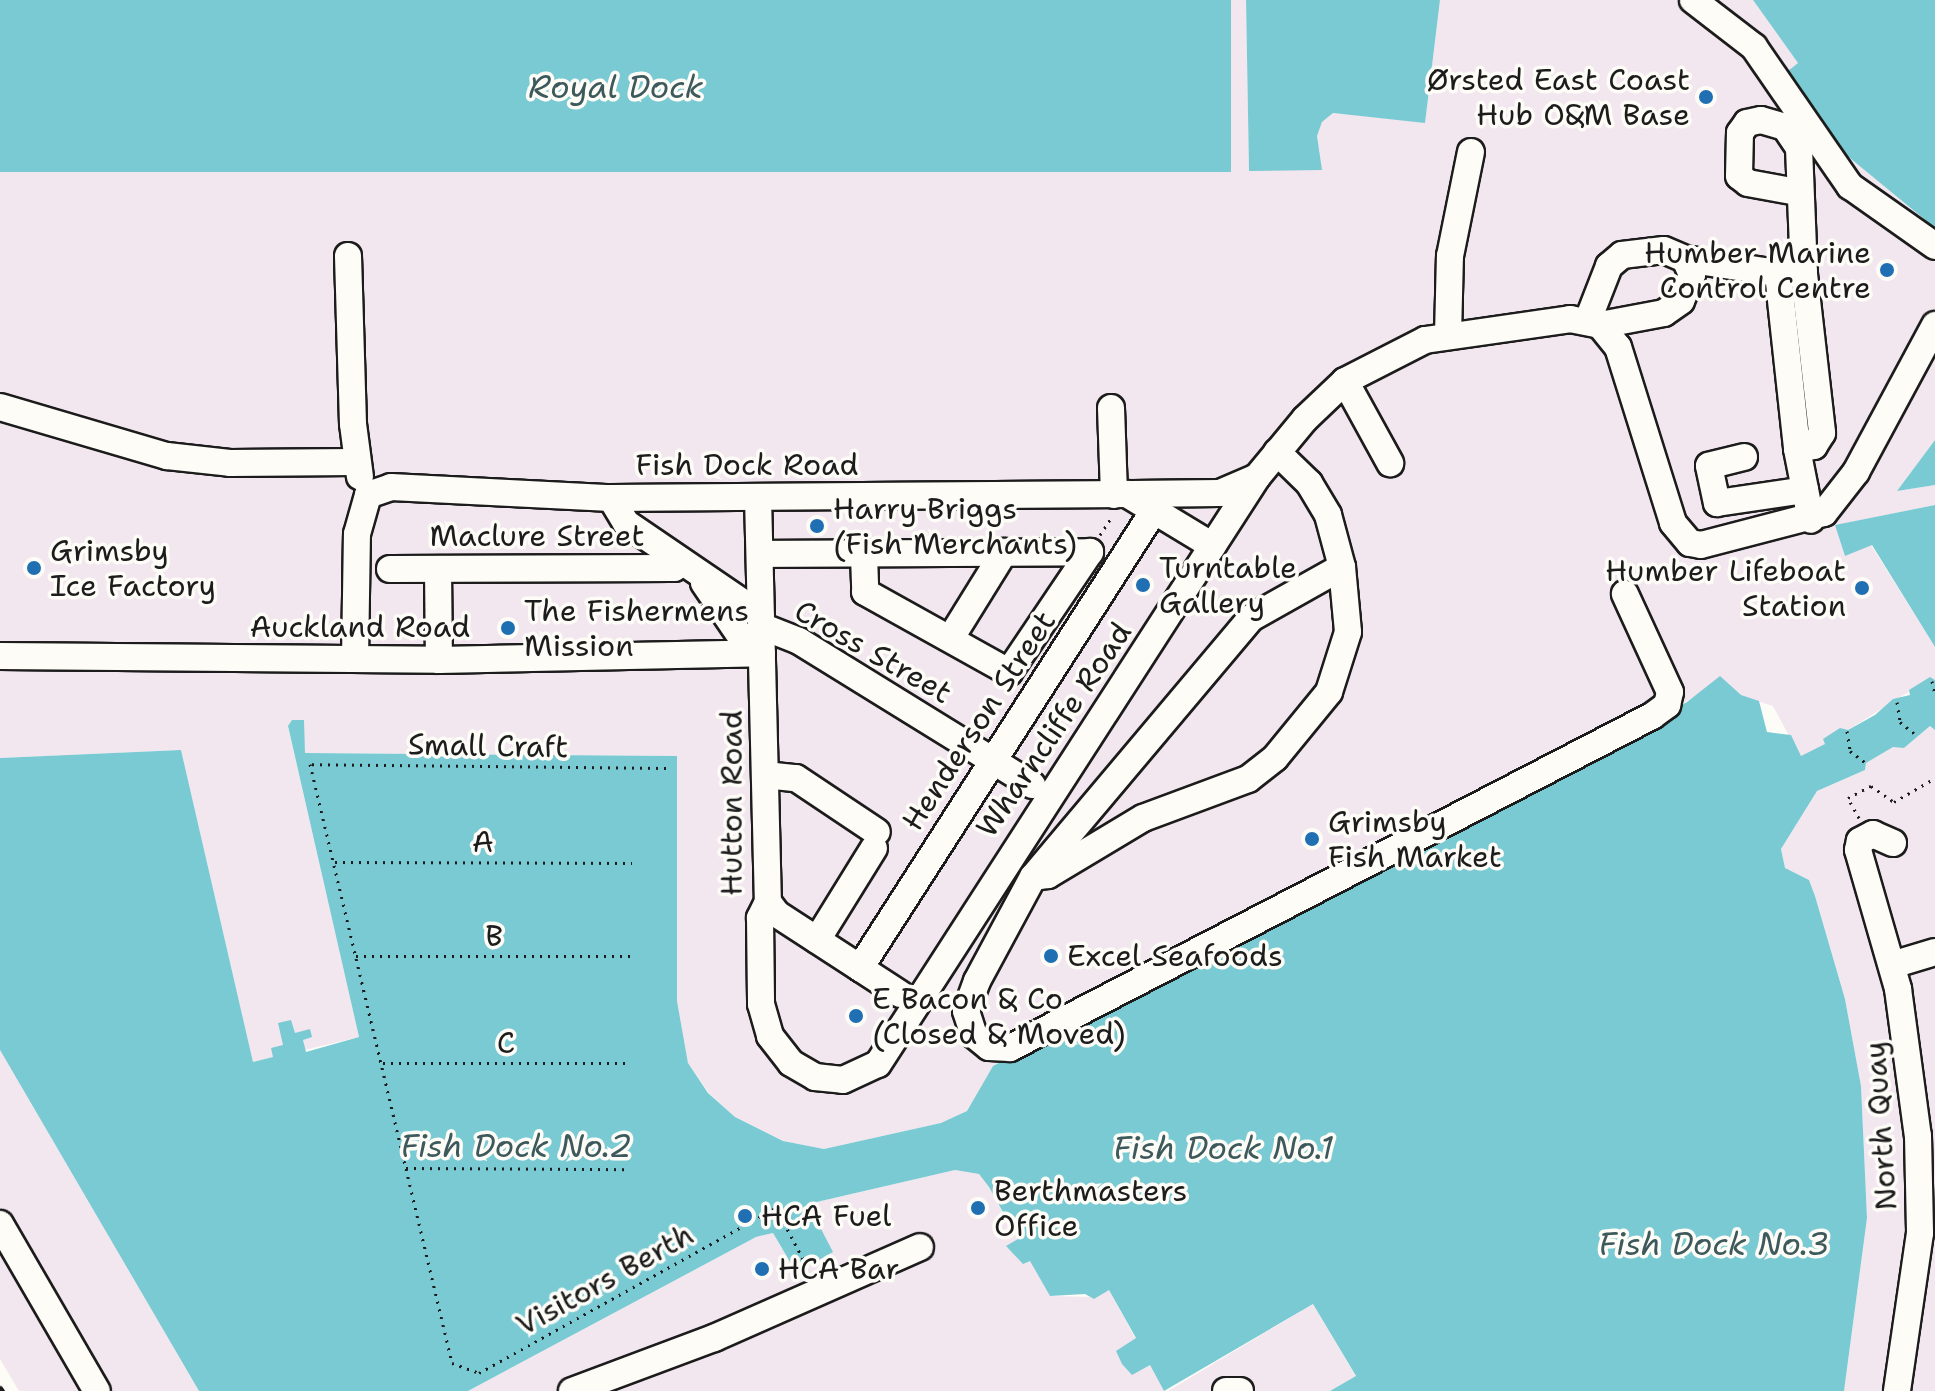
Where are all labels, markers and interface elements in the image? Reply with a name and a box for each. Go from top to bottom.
place label: Ørsted East Coast Hub O&M Base [1427,62,1690,132]
water label: Royal Dock [529,68,703,106]
marker: Ørsted East Coast Hub O&M Base [1697,88,1715,106]
place label: Humber Marine Control Centre [1644,235,1871,306]
marker: Humber Marine Control Centre [1878,261,1896,279]
street label: Fish Dock Road [636,447,858,483]
place label: Harry Briggs (Fish Merchants) [833,491,1077,562]
marker: Harry Briggs (Fish Merchants) [808,517,826,535]
street label: Maclure Street [429,518,645,554]
place label: Grimsby Ice Factory [50,533,216,604]
place label: Turntable Gallery [1159,550,1297,620]
place label: Humber Lifeboat Station [1605,553,1846,624]
marker: Grimsby Ice Factory [25,559,43,577]
marker: Turntable Gallery [1134,576,1152,594]
marker: Humber Lifeboat Station [1853,579,1871,597]
place label: The Fishermens Mission [524,593,749,664]
street label: Cross Street [788,593,958,711]
street label: Henderson Street [895,605,1063,837]
street label: Auckland Road [250,609,470,645]
street label: Wharncliffe Road [969,616,1139,844]
marker: The Fishermens Mission [499,619,517,637]
street label: Hutton Road [714,710,750,896]
street label: Small Craft [407,727,569,765]
place label: Grimsby Fish Market [1328,804,1502,874]
street label: A [472,824,494,860]
marker: Grimsby Fish Market [1303,830,1321,848]
street label: B [485,918,503,954]
place label: Excel Seafoods [1067,938,1283,974]
marker: Excel Seafoods [1042,947,1060,965]
place label: E Bacon & Co (Closed & Moved) [872,981,1126,1052]
marker: E Bacon & Co (Closed & Moved) [847,1007,865,1025]
street label: C [497,1025,515,1061]
street label: North Quay [1857,1040,1905,1212]
water label: Fish Dock No.2 [400,1127,632,1165]
water label: Fish Dock No.1 [1113,1129,1333,1167]
place label: Berthmasters Office [994,1173,1187,1244]
place label: HCA Fuel [761,1198,891,1234]
marker: Berthmasters Office [969,1199,987,1217]
marker: HCA Fuel [736,1207,754,1225]
street label: Visitors Berth [510,1216,700,1344]
water label: Fish Dock No.3 [1598,1225,1830,1263]
place label: HCA Bar [778,1251,900,1287]
marker: HCA Bar [753,1260,771,1278]

